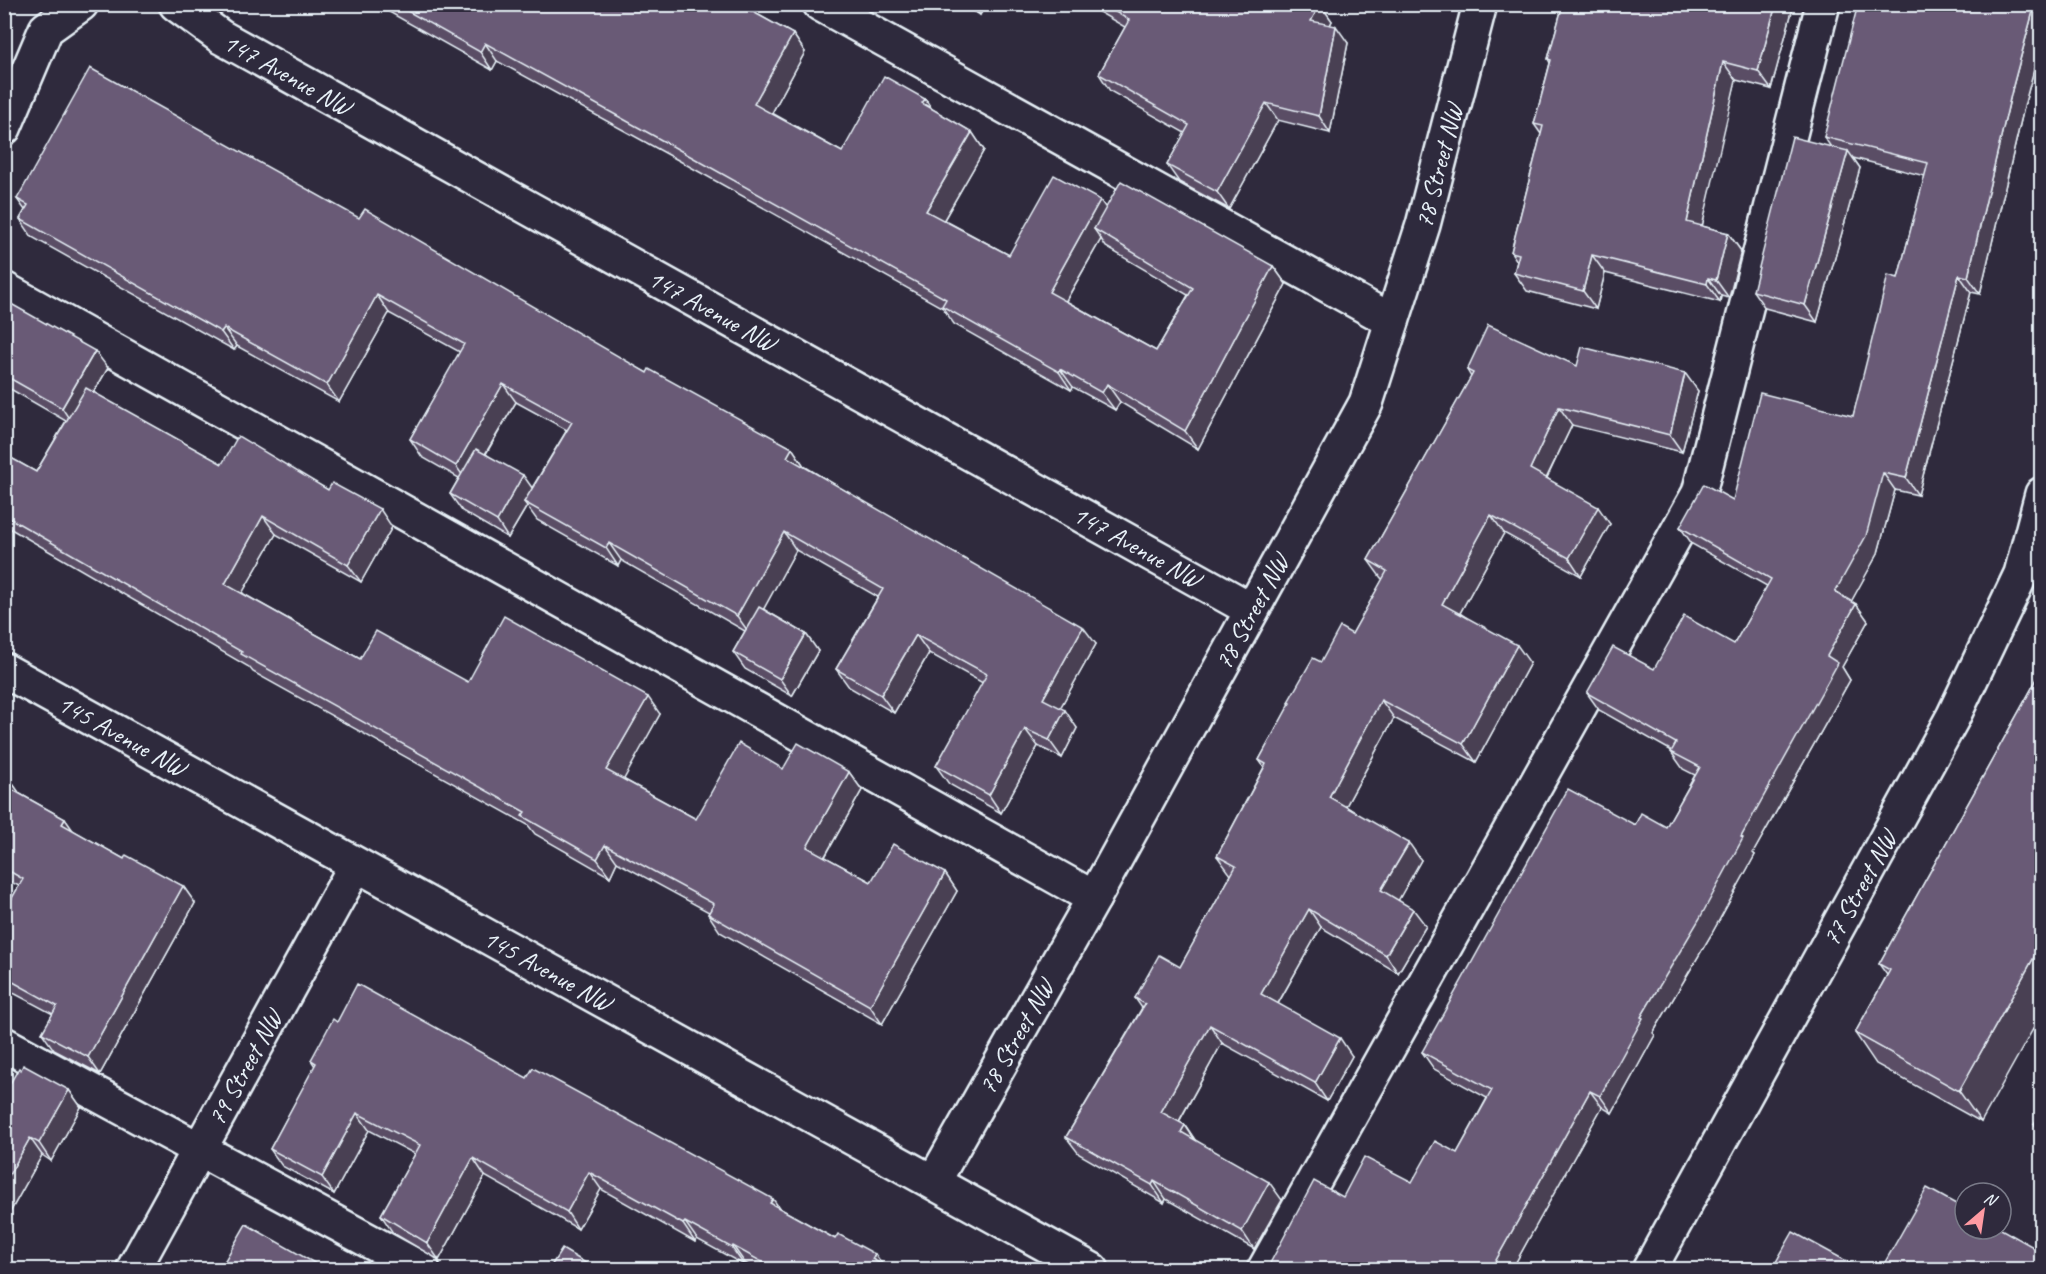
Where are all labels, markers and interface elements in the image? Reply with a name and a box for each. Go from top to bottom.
street label: 147 Avenue NW [217,26,360,125]
street label: 78 Street NW [1407,97,1471,231]
street label: 147 Avenue NW [642,262,785,361]
street label: 147 Avenue NW [1067,498,1210,597]
street label: 78 Street NW [1207,545,1298,675]
street label: 145 Avenue NW [52,687,195,786]
street label: 77 Street NW [1814,822,1906,952]
street label: 145 Avenue NW [477,922,620,1021]
street label: 78 Street NW [971,971,1063,1100]
street label: 79 Street NW [200,1001,292,1131]
north arrow [1953,1181,2013,1241]
text: N [1981,1188,2002,1211]

